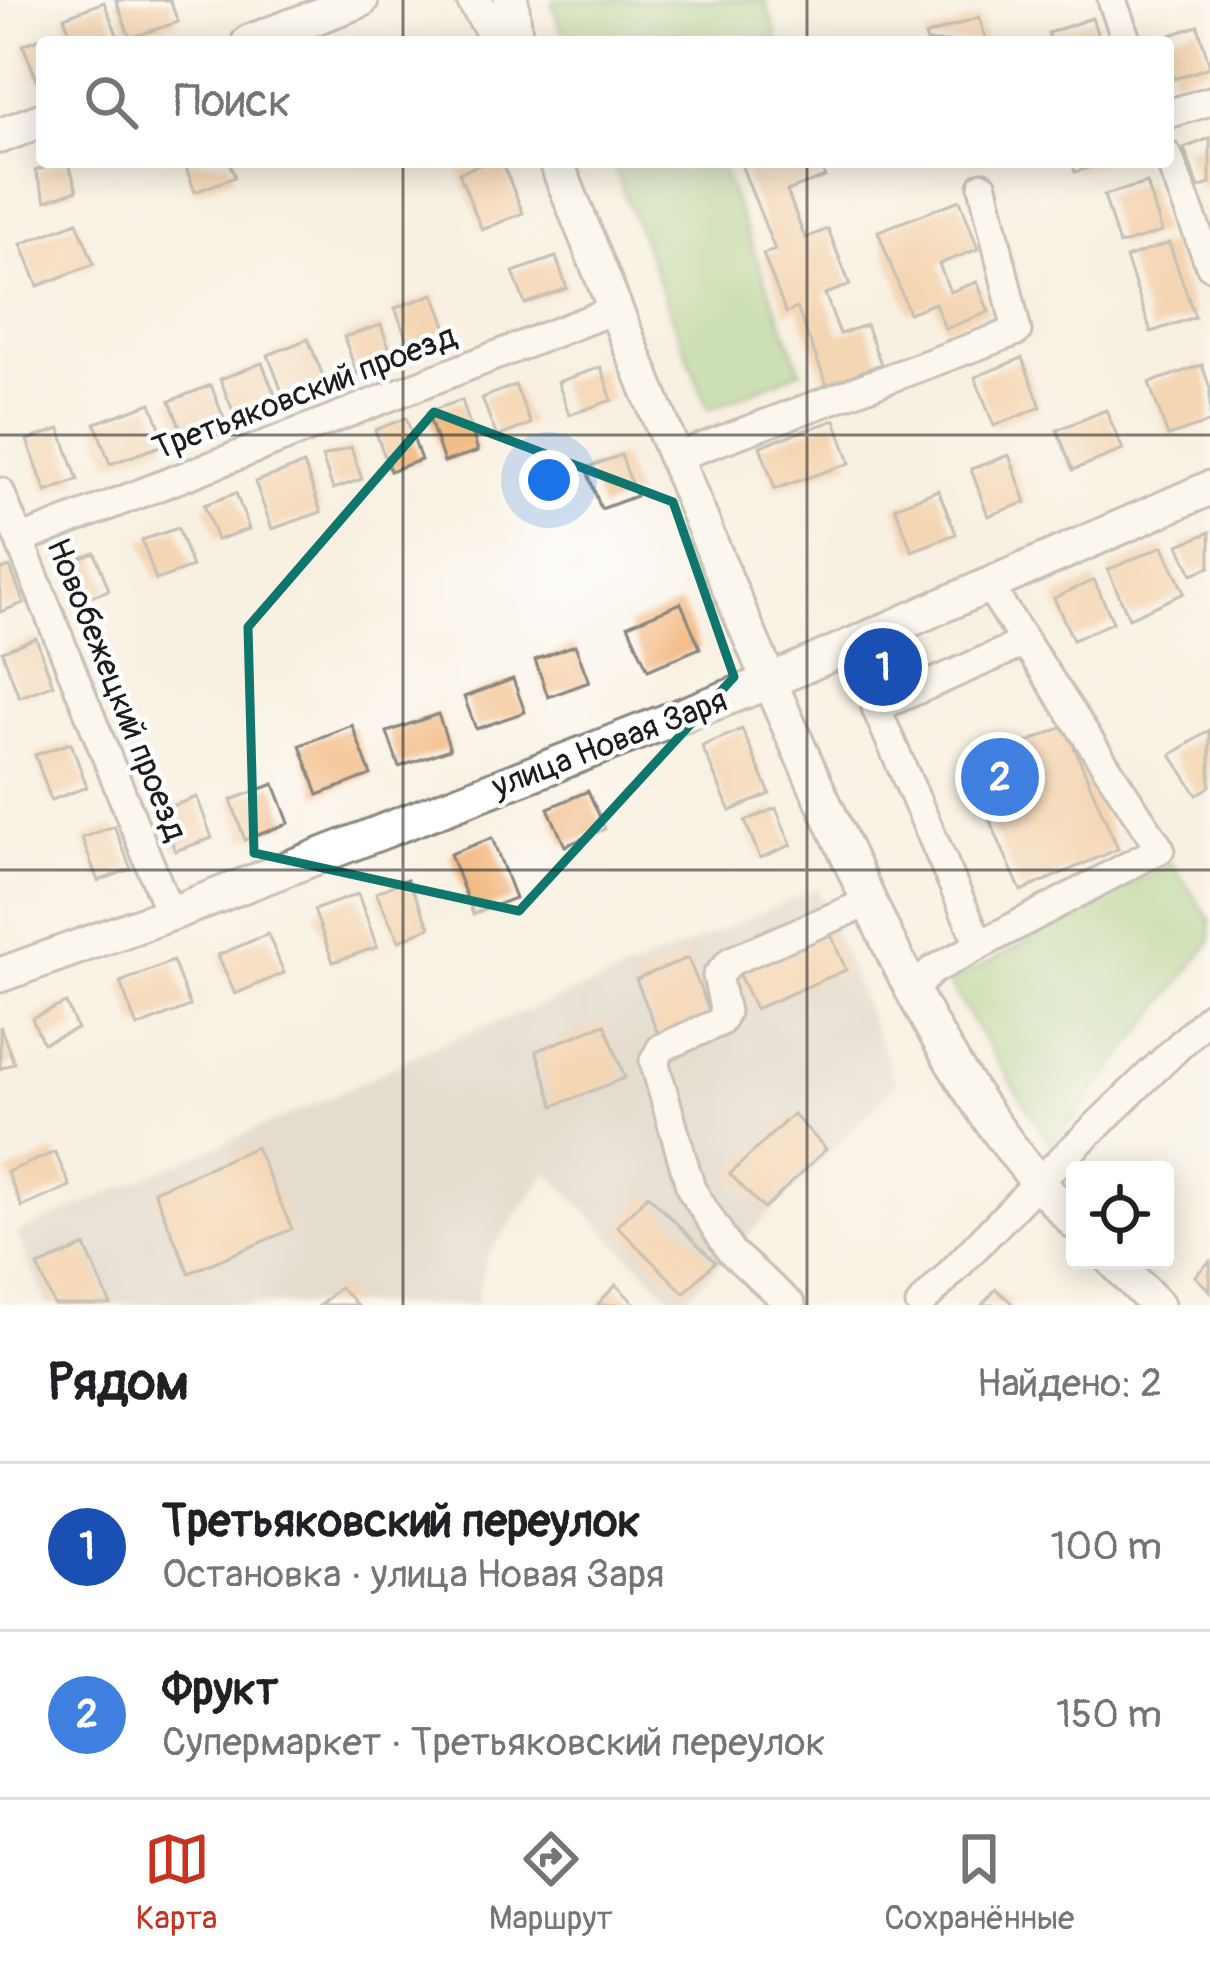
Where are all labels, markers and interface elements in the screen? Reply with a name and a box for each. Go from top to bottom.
search box [36,36,1174,168]
icon: search [78,69,144,135]
text: Поиск [174,74,291,130]
street label: Третьяковский проезд [147,316,462,469]
your location [519,450,579,510]
street label: Новобежецкий проезд [37,532,196,847]
pin: 1 [844,622,922,712]
street label: улица Новая Заря [485,680,733,807]
pin: 2 [961,732,1039,822]
map controls [1066,1161,1174,1269]
button: locate [1066,1161,1174,1269]
text: Рядом [48,1351,189,1415]
text: Найдено: 2 [977,1359,1162,1408]
text: Третьяковский переулок [162,1494,641,1550]
text: 1 [79,1522,95,1571]
text: 100 m [1050,1522,1162,1571]
text: Остановка · улица Новая Заря [162,1550,664,1599]
text: Фрукт [162,1662,278,1718]
text: 2 [76,1690,98,1739]
text: 150 m [1056,1690,1162,1739]
text: Супермаркет · Третьяковский переулок [162,1718,826,1767]
tab: Карта [136,1826,217,1939]
tab: Маршрут [489,1826,613,1939]
tab: Сохранённые [884,1826,1074,1939]

